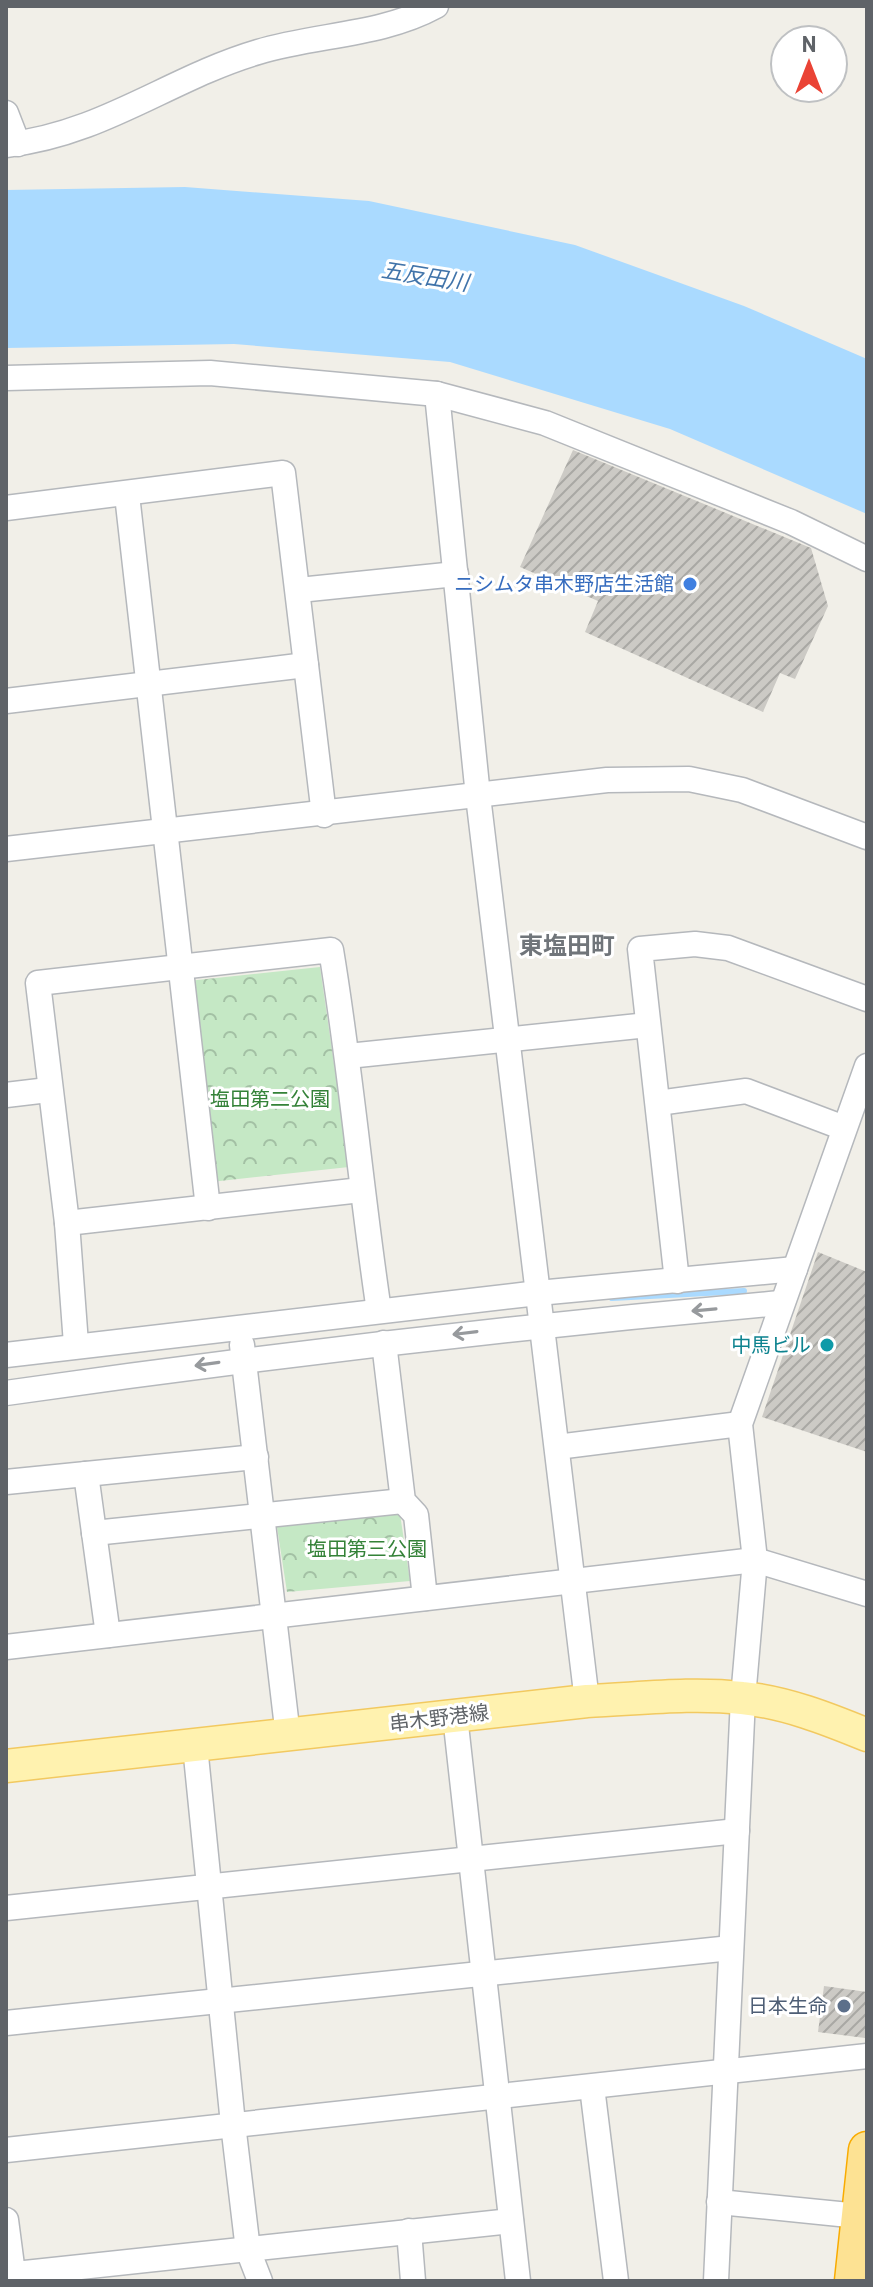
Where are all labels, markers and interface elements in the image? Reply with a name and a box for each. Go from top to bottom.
north arrow [769,24,849,104]
text: N [802,30,816,56]
water label: 五反田川 [380,255,473,295]
place label: ニシムタ串木野店生活館 [454,571,674,595]
marker: ニシムタ串木野店生活館 [681,575,699,593]
district label: 東塩田町 [519,930,615,959]
park label: 塩田第二公園 [210,1086,330,1110]
one-way arrow [691,1303,718,1318]
one-way arrow [452,1326,479,1341]
place label: 中馬ビル [731,1332,811,1356]
marker: 中馬ビル [818,1336,836,1354]
one-way arrow [195,1357,220,1372]
park label: 塩田第三公園 [307,1536,427,1560]
street label: 串木野港線 [388,1699,490,1735]
place label: 日本生命 [748,1993,828,2017]
marker: 日本生命 [835,1997,853,2015]

